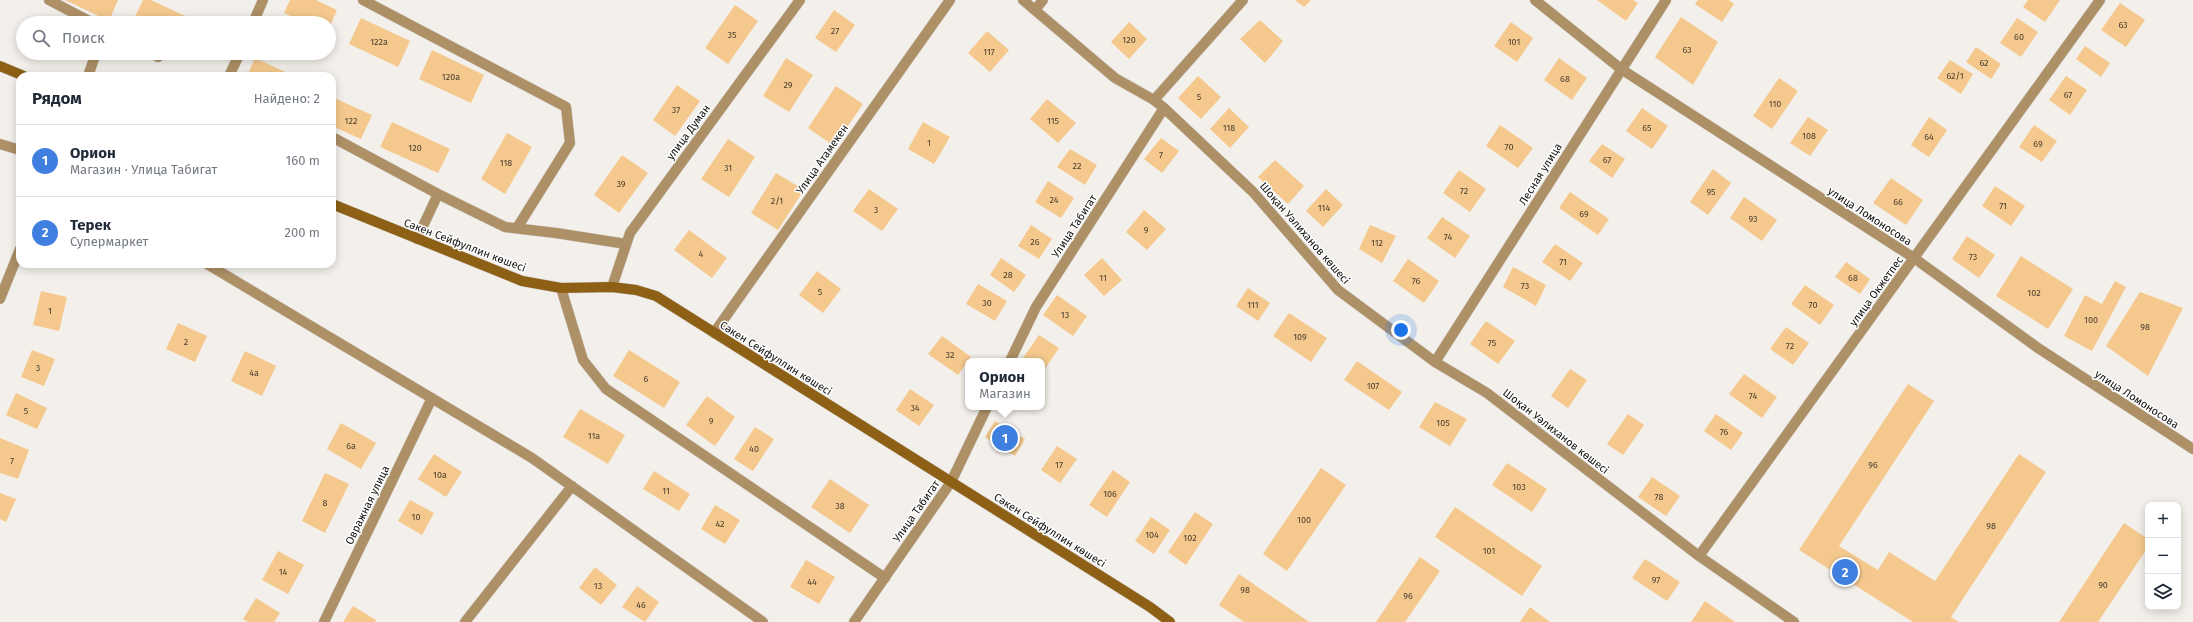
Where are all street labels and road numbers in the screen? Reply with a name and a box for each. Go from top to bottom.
street label: улица Думан [664,102,713,163]
street label: Улица Атамекен [794,122,851,197]
street label: Лесная улица [1516,141,1565,208]
street label: Шоқан Уәлиханов көшесі [1257,180,1352,287]
street label: улица Ломоносова [1825,184,1914,248]
street label: Улица Табигат [1049,192,1100,260]
street label: Сәкен Сейфуллин көшесі [402,216,528,275]
street label: улица Окжетпес [1847,254,1906,329]
street label: Сәкен Сейфуллин көшесі [717,319,834,398]
street label: улица Ломоносова [2092,367,2181,431]
street label: Шоқан Уәлиханов көшесі [1500,386,1611,477]
street label: Овражная улица [343,464,392,547]
street label: Улица Табигат [890,478,943,545]
street label: Сәкен Сейфуллин көшесі [991,491,1108,570]

